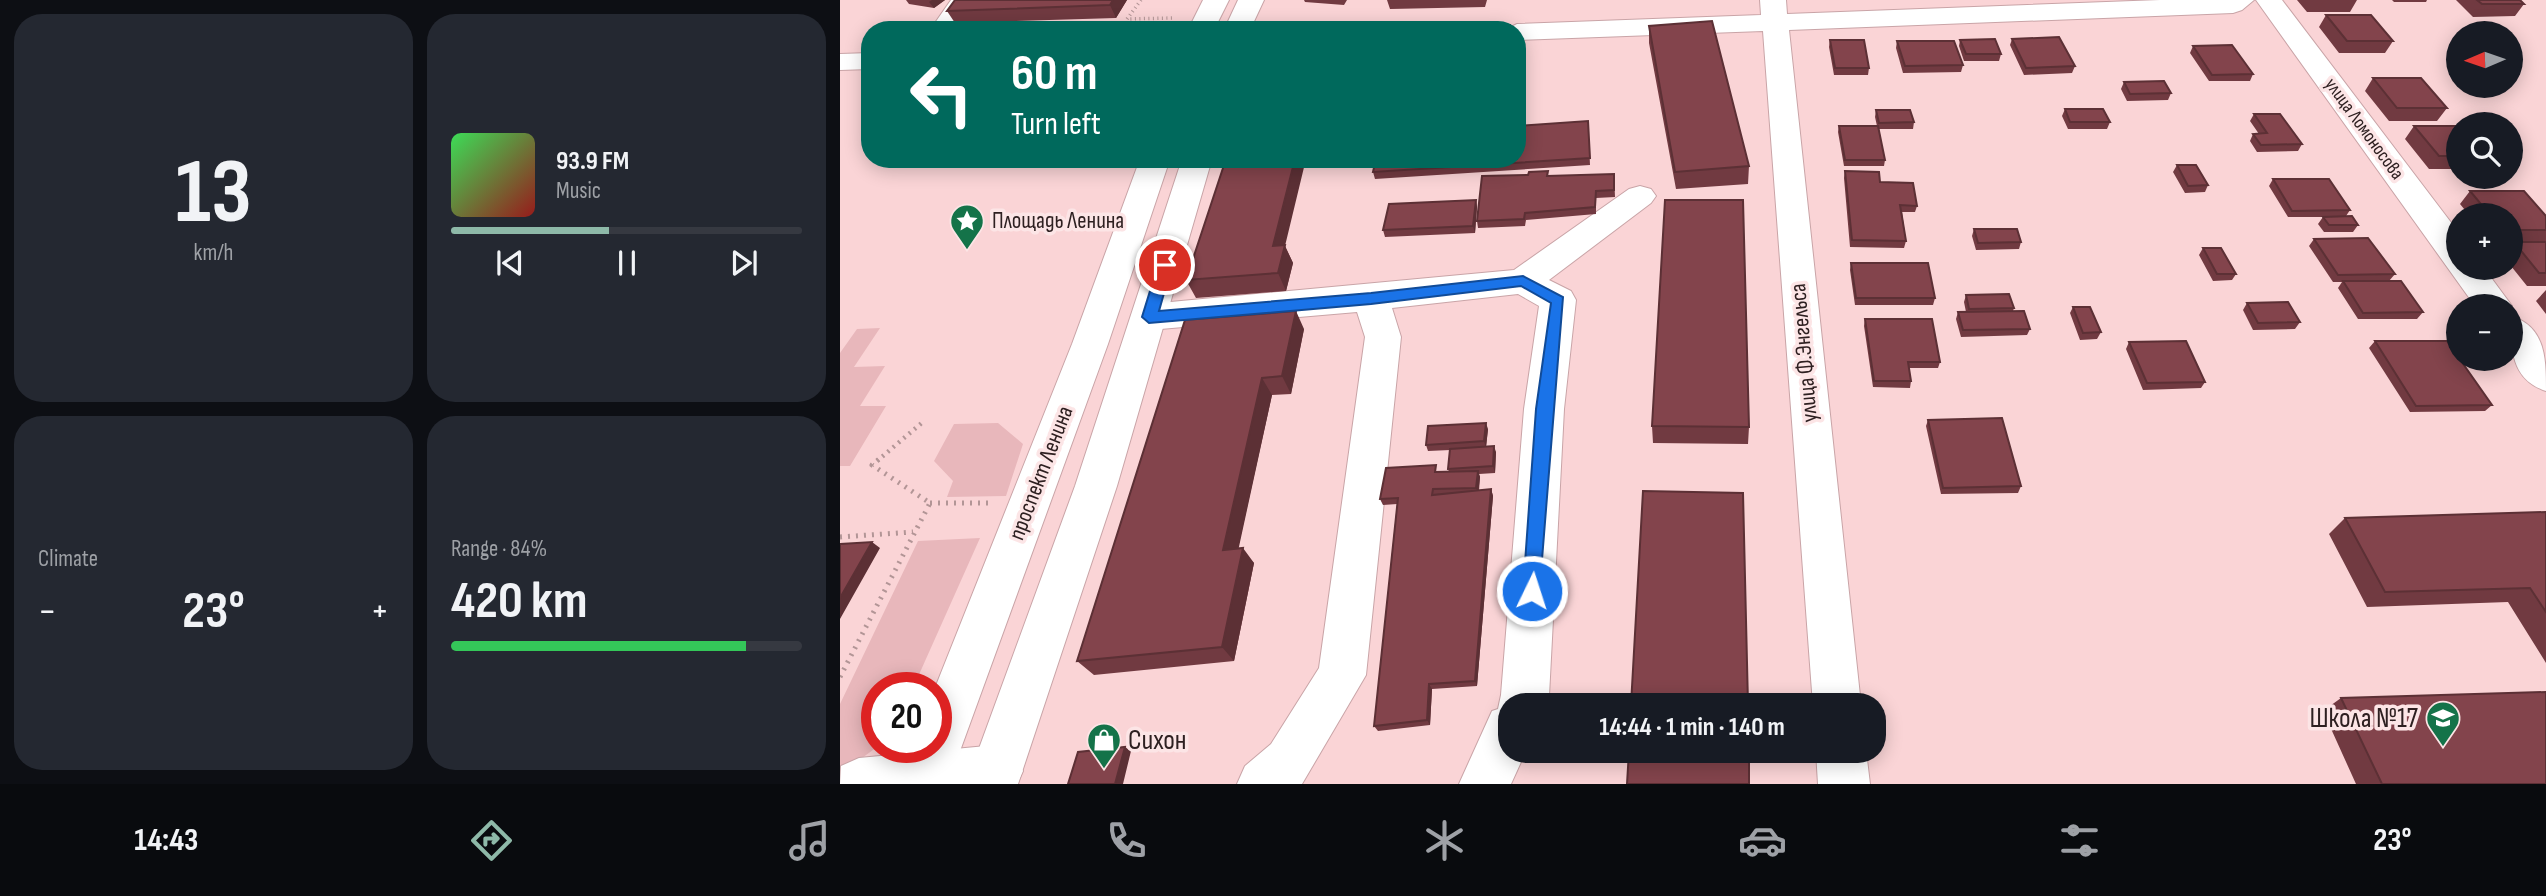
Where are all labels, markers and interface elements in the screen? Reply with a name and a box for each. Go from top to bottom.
north arrow [2446,21,2524,98]
map controls [2446,21,2523,371]
text: 60 m [1011,45,1098,104]
icon: left [896,49,987,140]
street label: улица Ломоносова [2319,74,2409,184]
text: Turn left [1011,105,1101,144]
button: search [2446,112,2523,189]
text: 13 [175,139,252,248]
text: 93.9 FM [556,146,629,177]
text: Music [556,177,601,205]
place icon: Площадь Ленина [948,202,986,251]
button: + [2446,203,2523,280]
place label: Площадь Ленина [992,207,1124,235]
pin [1135,235,1195,295]
text: km/h [194,239,233,267]
icon: previous [491,244,529,282]
icon: pause [608,244,646,282]
icon: next [725,244,763,282]
icon: arrive [1146,246,1184,284]
street label: улица Ф.Энгельса [1784,282,1824,424]
button: − [2446,294,2523,371]
street label: проспект Ленина [1003,402,1079,544]
text: Range · 84% [451,535,547,563]
text: Climate [38,545,98,573]
position arrow [1495,554,1569,628]
text: 420 km [451,570,587,633]
text: 23° [182,580,245,643]
text: − [38,589,57,634]
text: + [370,589,389,634]
speed limit sign: 20 [861,672,952,763]
school or university icon: Школа №17 [2424,699,2462,748]
place label: Школа №17 [2309,702,2418,735]
text: 14:44 · 1 min · 140 m [1599,712,1785,743]
shop icon: Сихон [1085,721,1123,770]
place label: Сихон [1128,724,1187,757]
icon: directions [467,816,516,865]
icon: music [785,816,834,865]
icon: phone [1102,816,1151,865]
icon: climate [1420,816,1469,865]
icon: car [1738,816,1787,865]
icon: filters [2055,816,2104,865]
text: 14:43 [134,821,198,860]
text: 23° [2373,821,2412,860]

